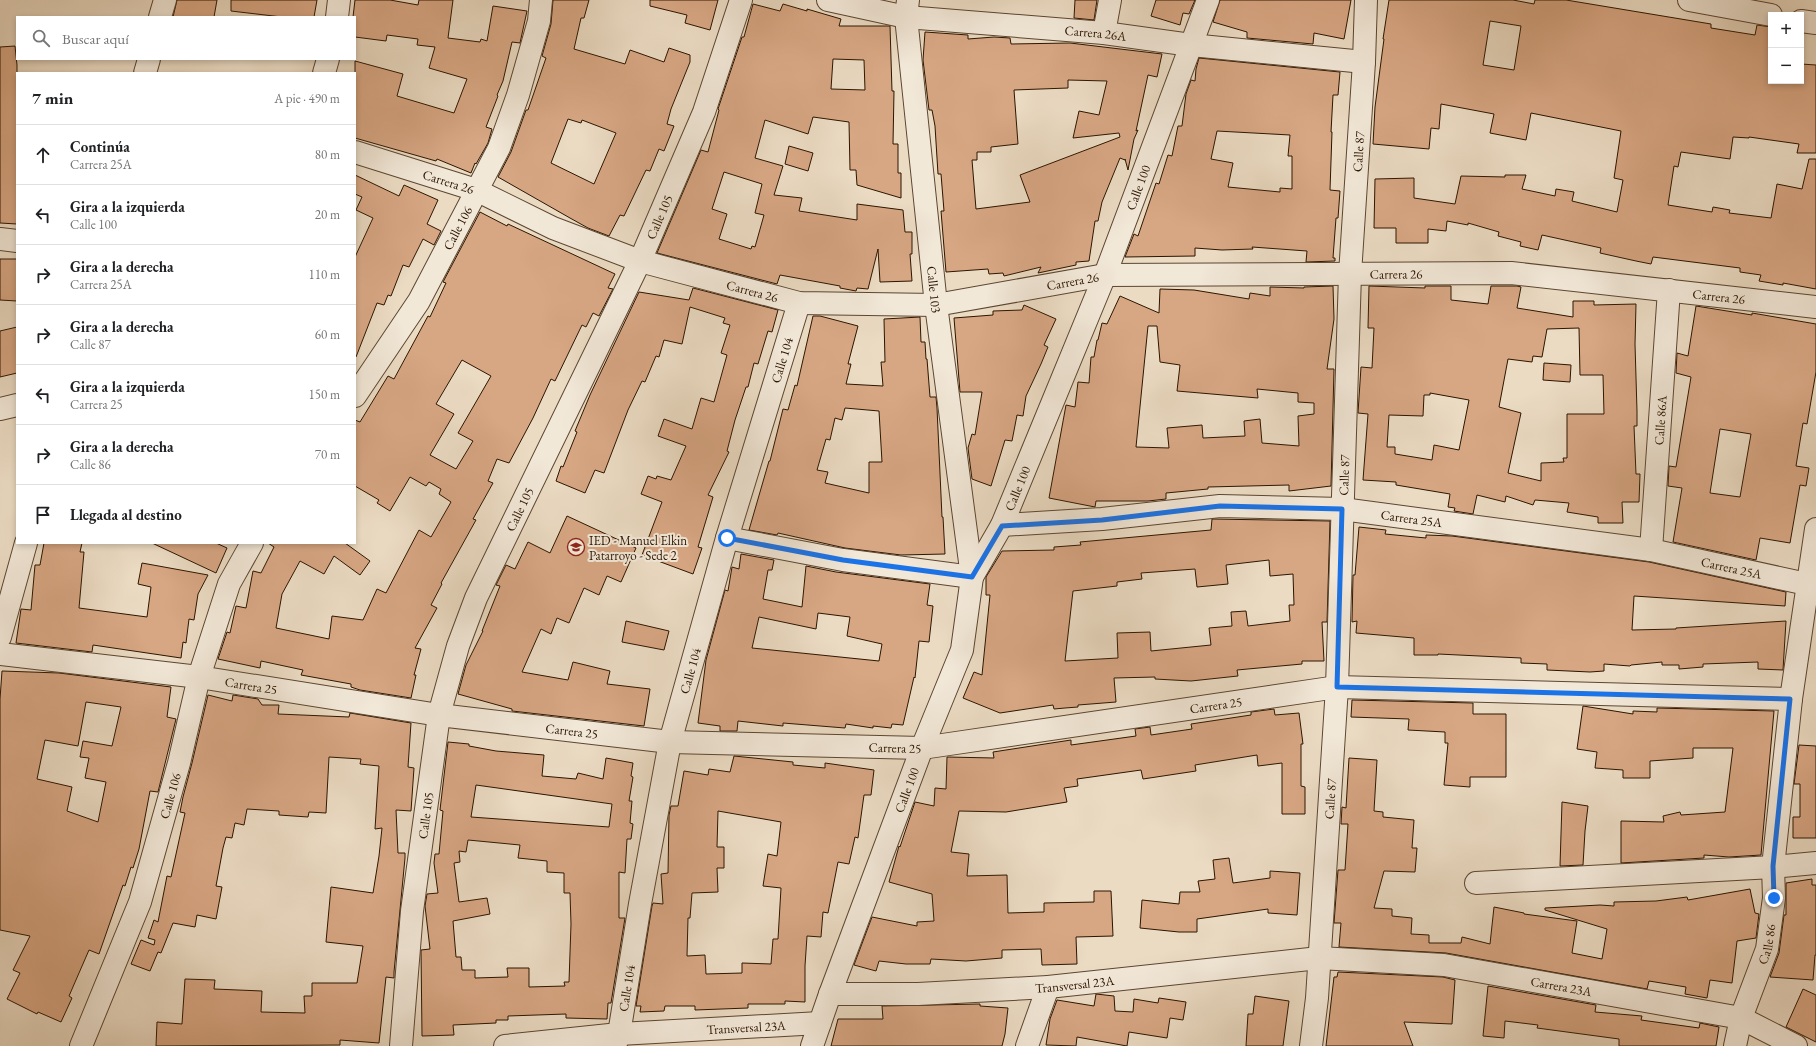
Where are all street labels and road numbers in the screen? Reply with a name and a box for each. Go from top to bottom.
street label: Carrera 26A [1064,21,1128,45]
street label: Calle 87 [1348,130,1368,172]
street label: Calle 100 [1122,163,1154,213]
street label: Carrera 26 [421,165,476,197]
street label: Calle 105 [642,192,676,242]
street label: Calle 106 [439,203,476,253]
street label: Calle 103 [923,265,945,314]
street label: Carrera 26 [1370,265,1423,282]
street label: Carrera 26 [1045,268,1100,294]
street label: Carrera 26 [725,276,780,306]
street label: Carrera 26 [1692,285,1746,308]
street label: Calle 104 [766,334,797,385]
street label: Calle 86A [1650,394,1670,446]
street label: Calle 87 [1335,454,1353,496]
street label: Calle 100 [1000,463,1034,513]
street label: Calle 105 [501,484,537,534]
street label: Carrera 25A [1380,506,1444,531]
street label: Carrera 25A [1699,553,1764,583]
street label: Calle 104 [675,645,705,696]
street label: Carrera 25 [224,673,278,698]
street label: Carrera 25 [1189,693,1243,717]
street label: Carrera 25 [545,719,599,742]
street label: Carrera 25 [868,738,922,756]
street label: Calle 100 [890,765,923,815]
street label: Calle 106 [155,771,184,821]
street label: Calle 87 [1320,777,1340,820]
street label: Calle 105 [414,791,437,840]
street label: Calle 86 [1753,923,1779,967]
street label: Calle 104 [614,963,639,1013]
street label: Transversal 23A [1035,971,1116,996]
street label: Carrera 23A [1529,972,1594,1000]
street label: Transversal 23A [706,1016,787,1038]

